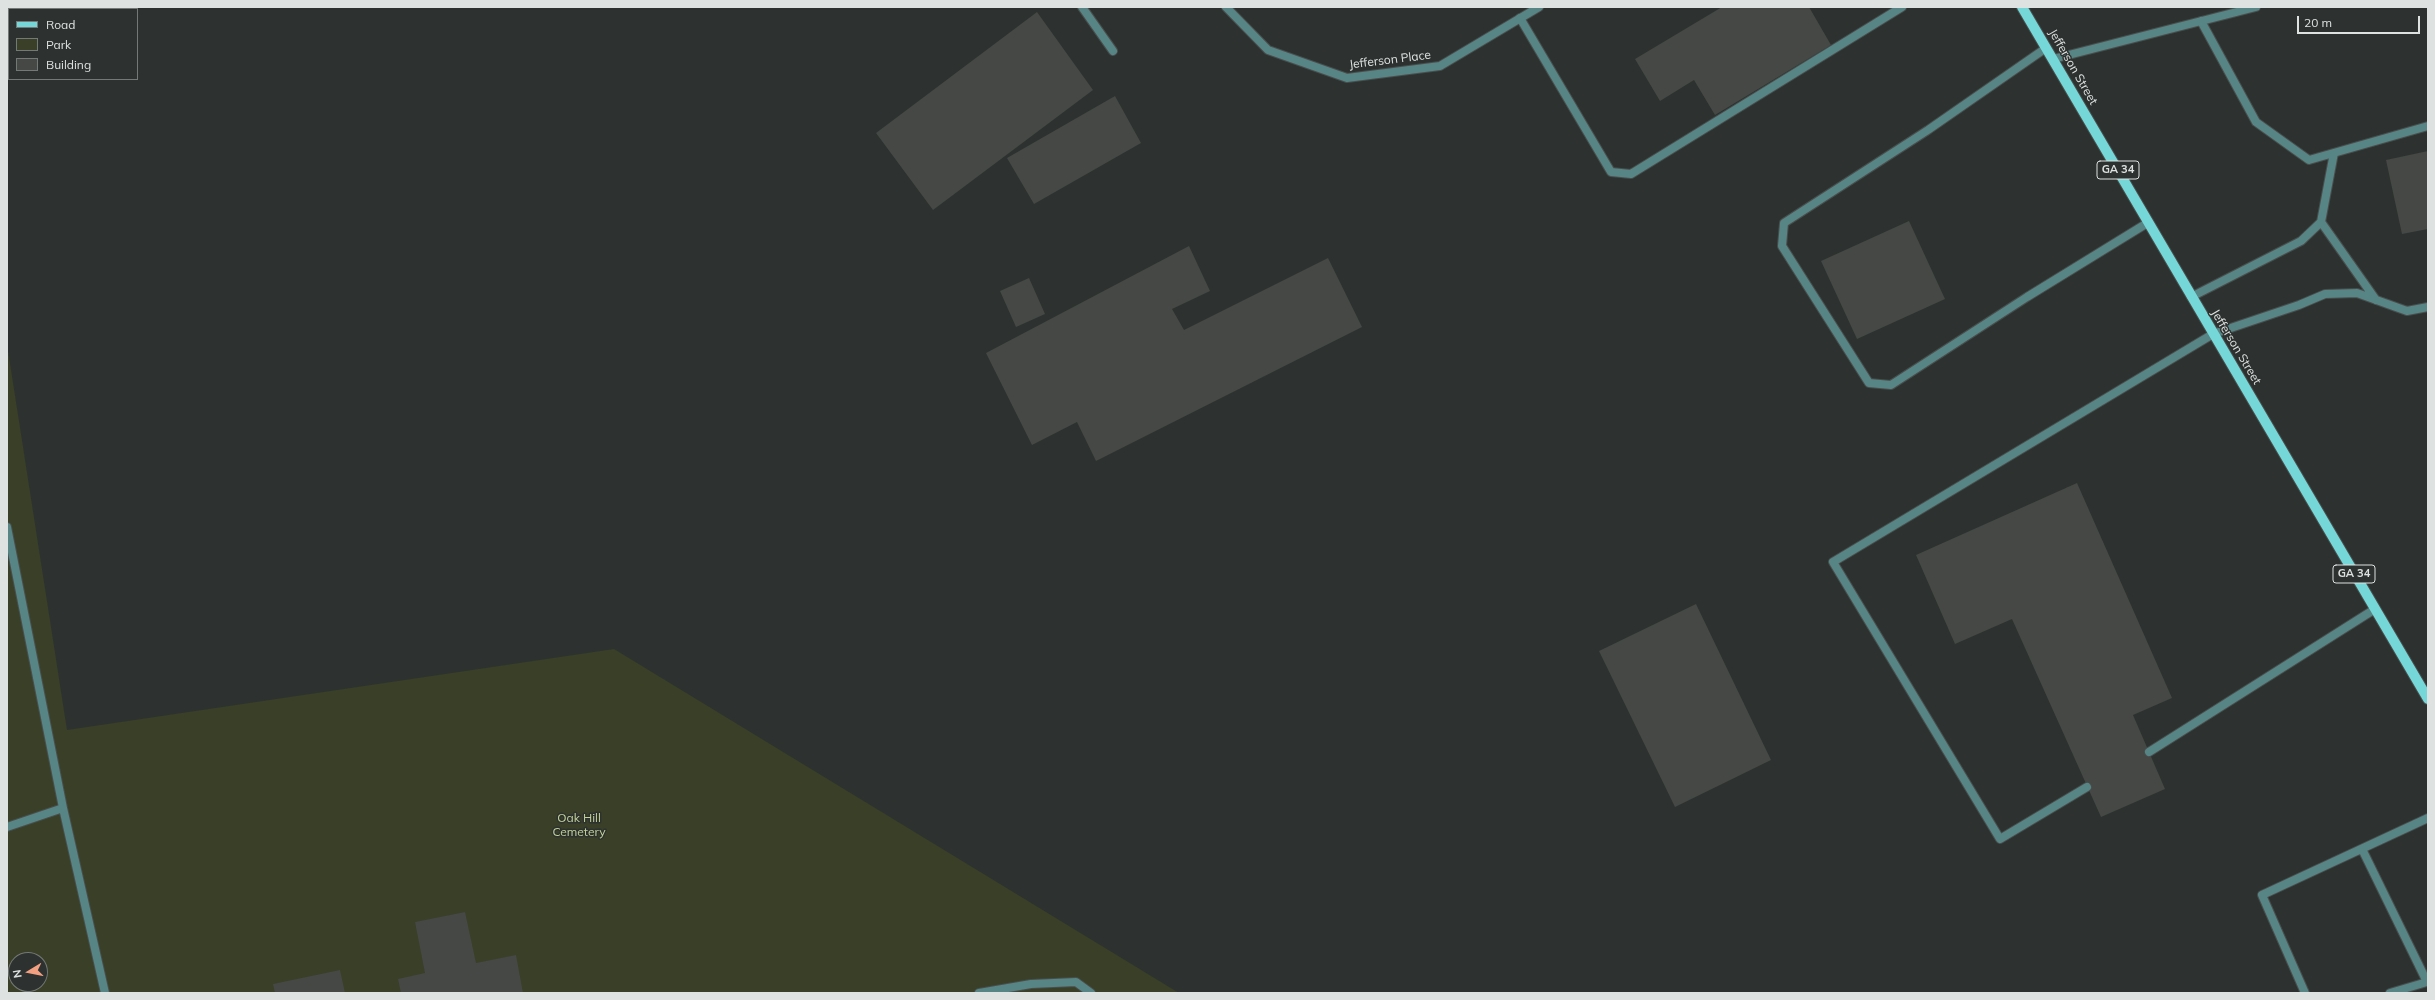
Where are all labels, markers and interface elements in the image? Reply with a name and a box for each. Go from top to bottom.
legend [8,8,138,80]
scale bar [2299,8,2422,34]
text: 20 m [2304,15,2332,30]
text: Road [46,17,75,32]
street label: Jefferson Street [2045,27,2101,107]
text: Park [46,37,71,52]
street label: Jefferson Place [1348,48,1432,72]
text: Building [46,57,91,72]
road number: GA 34 [2097,161,2139,179]
street label: Jefferson Street [2208,307,2264,387]
road number: GA 34 [2333,565,2375,583]
park label: Oak Hill Cemetery [552,811,606,839]
north arrow [8,952,48,992]
text: N [10,969,25,979]

